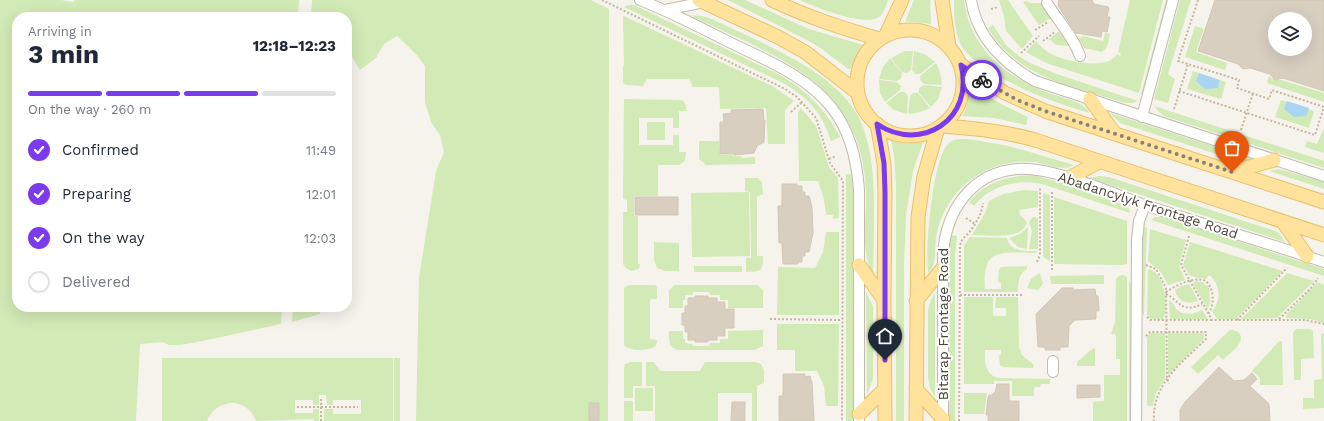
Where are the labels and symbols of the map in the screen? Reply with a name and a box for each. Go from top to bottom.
courier [962,60,1002,100]
pin [1215,131,1249,172]
street label: Abadancylyk Frontage Road [1056,168,1240,242]
street label: Bitarap Frontage Road [935,248,951,400]
pin [868,319,902,360]

